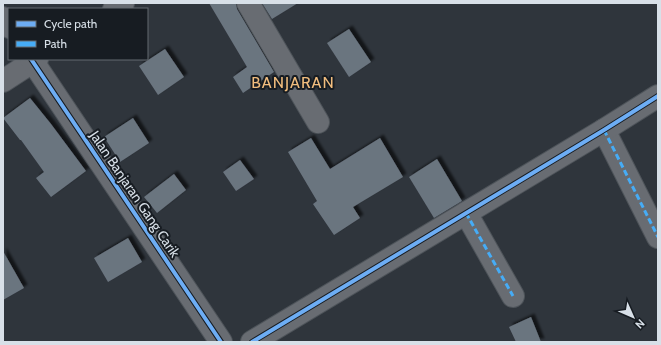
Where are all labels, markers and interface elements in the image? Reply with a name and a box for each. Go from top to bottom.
legend [8,8,148,60]
text: Cycle path [44,16,97,31]
text: Path [44,36,67,51]
district label: BANJARAN [251,73,335,92]
street label: Jalan Banjaran Gang Carik [85,126,184,261]
north arrow [613,297,653,337]
text: N [632,316,648,332]

